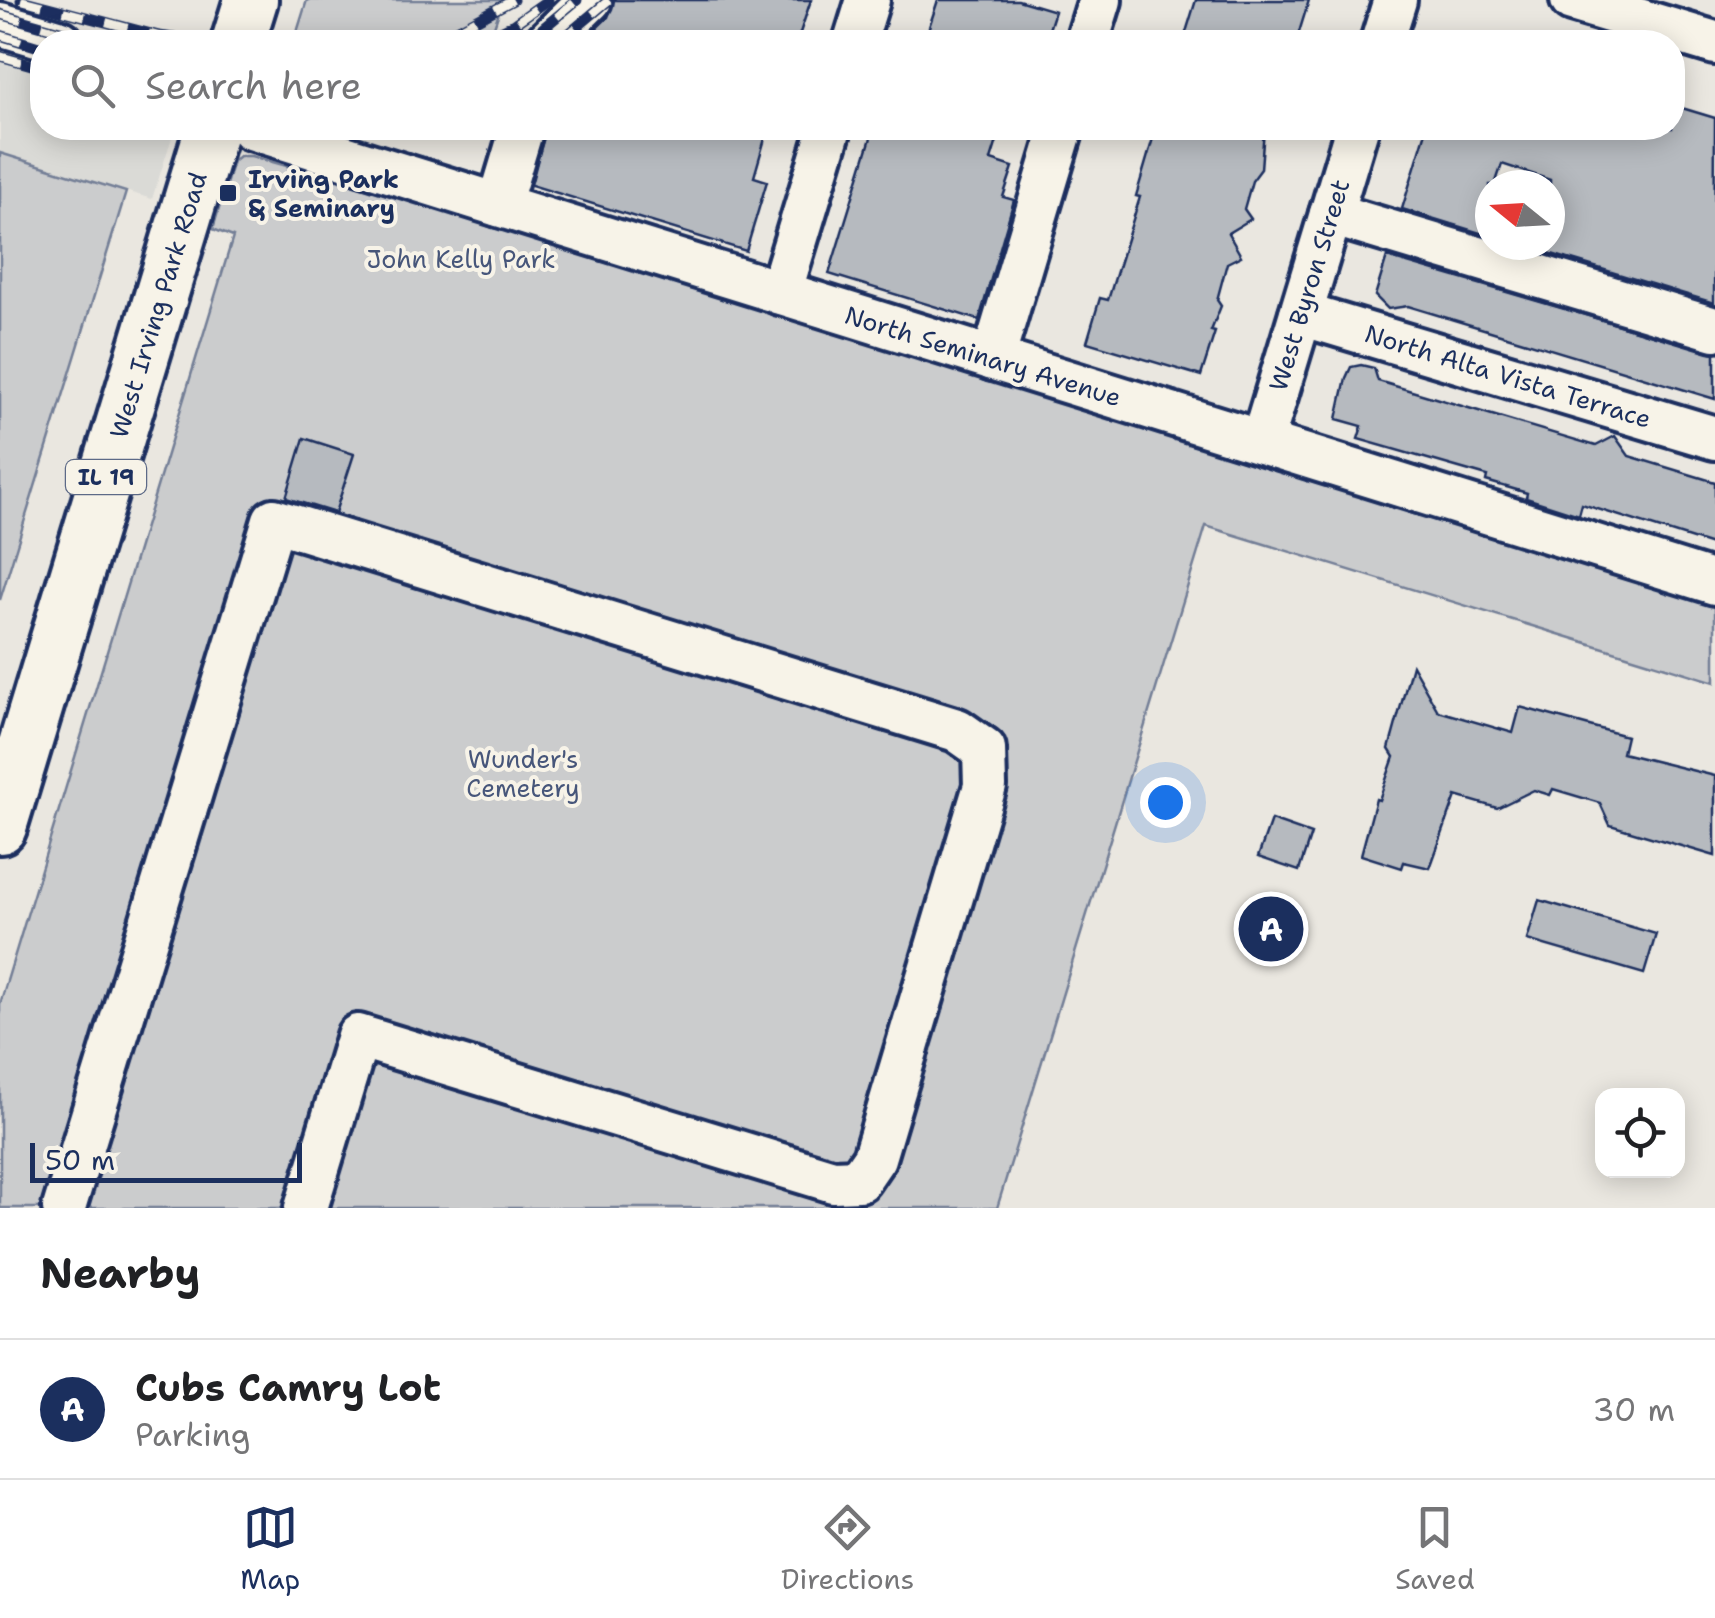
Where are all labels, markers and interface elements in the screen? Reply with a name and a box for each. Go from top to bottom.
search box [30,30,1685,140]
icon: search [65,58,120,113]
text: Search here [145,60,362,111]
place label: Irving Park & Seminary [248,162,399,225]
street label: West Irving Park Road [101,168,215,442]
north arrow [1475,170,1565,260]
street label: West Byron Street [1261,175,1357,395]
marker: Irving Park & Seminary [217,182,239,204]
park label: John Kelly Park [366,242,556,276]
street label: North Seminary Avenue [841,298,1125,414]
street label: North Alta Vista Terrace [1361,316,1655,436]
road number: IL 19 [66,460,146,494]
park label: Wunder's Cemetery [466,742,580,805]
your location [1140,777,1191,828]
pin: A [1238,892,1304,966]
map controls [1595,1088,1685,1178]
button: locate [1595,1088,1685,1178]
scale bar [30,1138,302,1182]
text: 50 m [45,1141,115,1179]
text: Nearby [40,1245,200,1301]
text: Cubs Camry Lot [135,1362,441,1413]
text: A [60,1388,85,1431]
text: 30 m [1592,1388,1675,1431]
text: Parking [135,1413,250,1456]
tab: Map [240,1500,300,1598]
tab: Directions [781,1500,914,1598]
tab: Saved [1395,1500,1475,1598]

